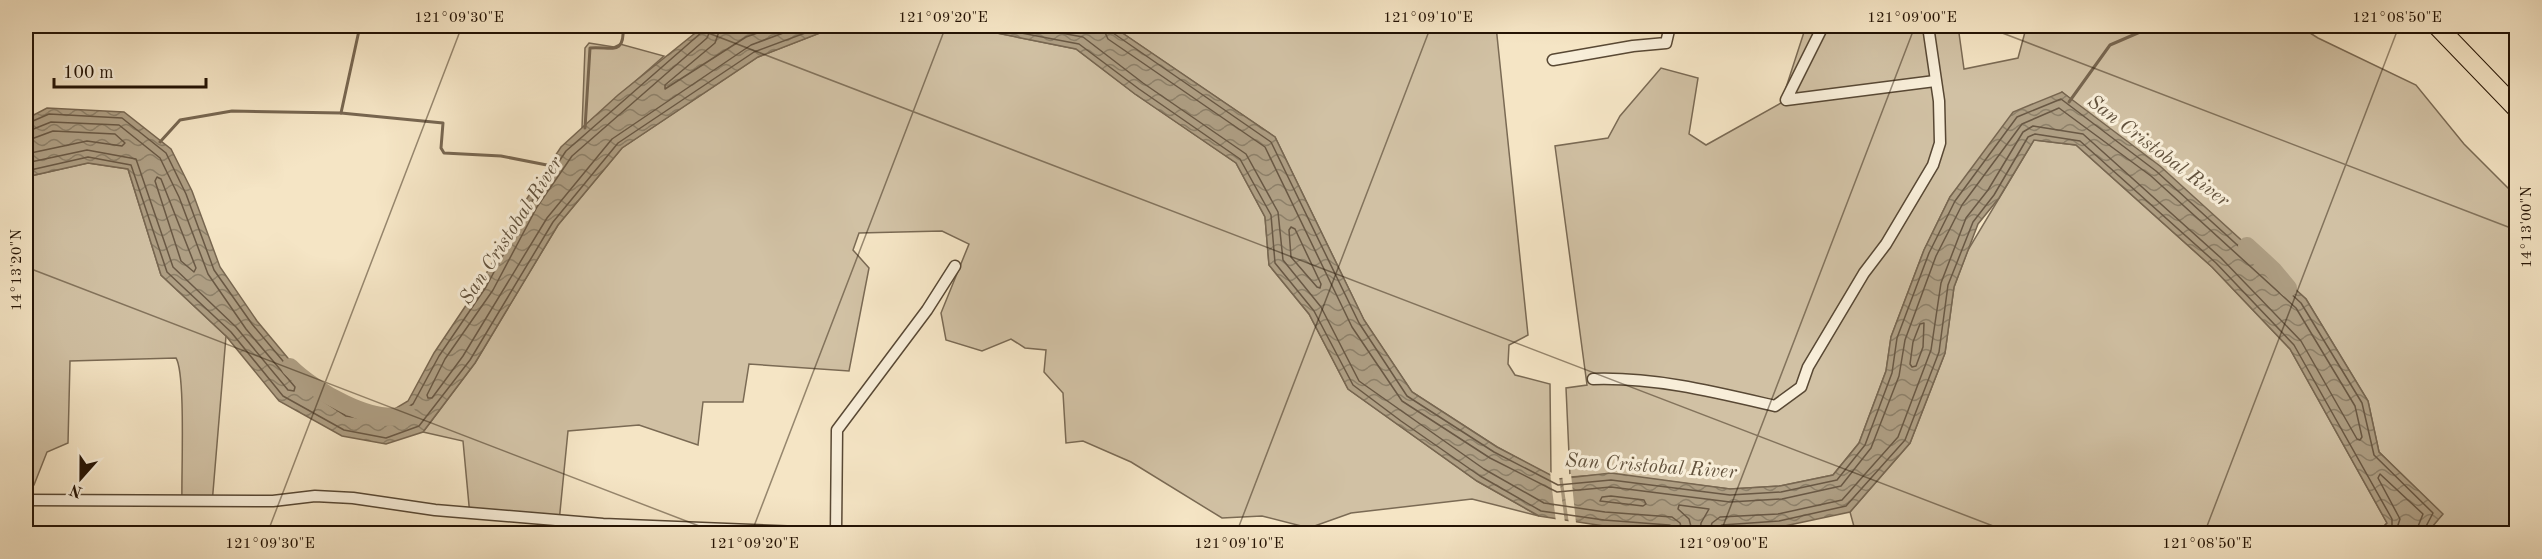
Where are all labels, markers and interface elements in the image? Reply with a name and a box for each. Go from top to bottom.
text: 121°09'30"E [414,11,504,26]
text: 121°09'20"E [898,11,988,26]
text: 121°09'10"E [1383,11,1473,26]
text: 121°09'00"E [1867,11,1957,26]
text: 121°08'50"E [2352,11,2442,26]
scale bar [54,51,206,89]
text: 100 m [63,64,114,82]
water label: San Cristobal River [2083,92,2233,212]
water label: San Cristobal River [456,153,567,309]
text: 14°13'00"N [2520,186,2535,268]
text: 14°13'20"N [10,229,25,311]
north arrow [51,448,111,508]
water label: San Cristobal River [1564,451,1738,483]
text: N [67,480,85,500]
text: 121°09'30"E [225,537,315,552]
text: 121°09'20"E [709,537,799,552]
text: 121°09'10"E [1194,537,1284,552]
text: 121°09'00"E [1678,537,1768,552]
text: 121°08'50"E [2162,537,2252,552]

